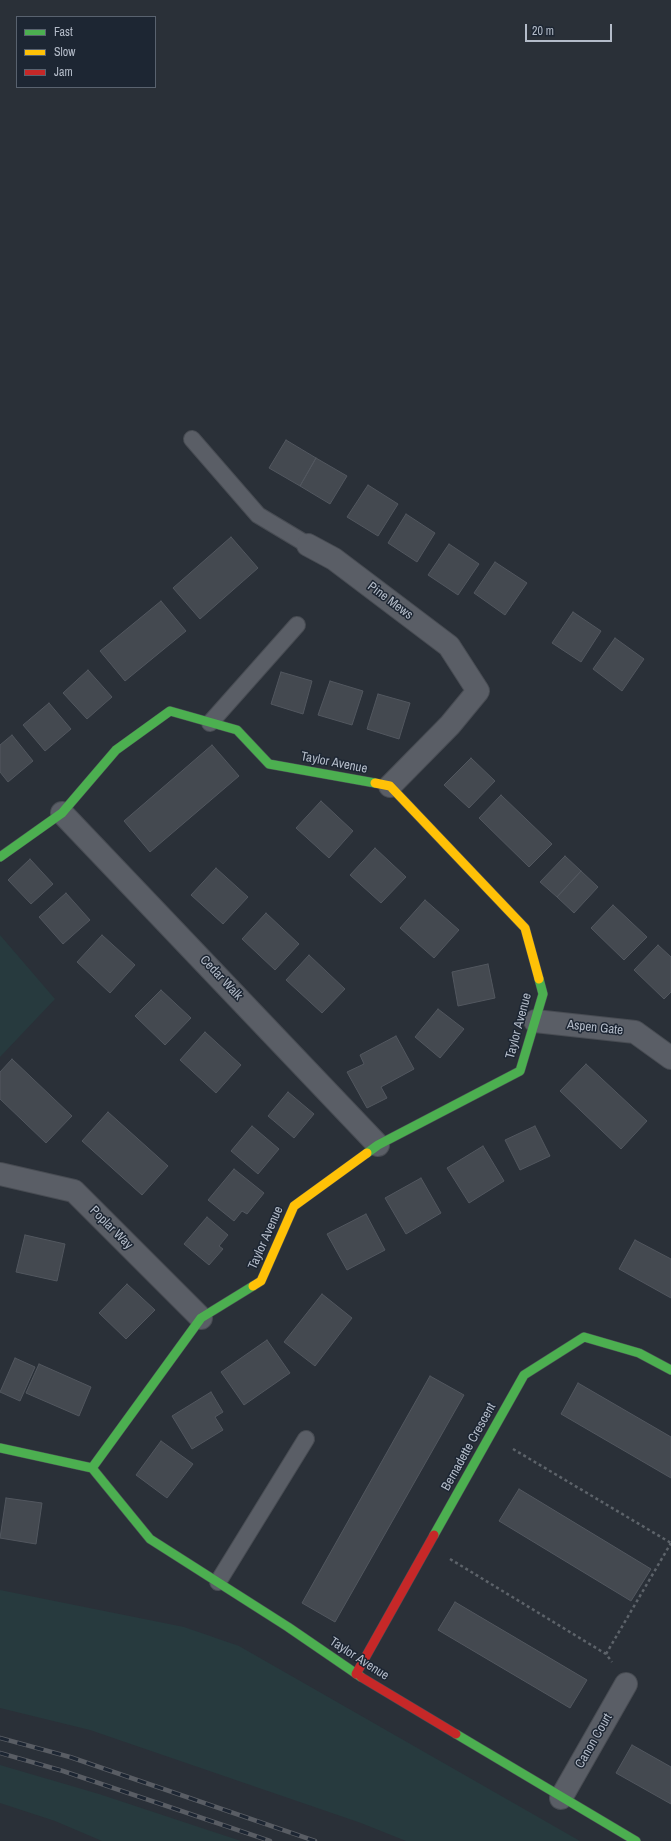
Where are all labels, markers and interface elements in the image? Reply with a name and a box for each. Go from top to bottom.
legend [16,16,156,88]
scale bar [527,16,614,42]
text: 20 m [532,23,554,39]
text: Fast [54,24,73,40]
text: Slow [54,44,75,60]
text: Jam [54,64,73,80]
street label: Pine Mews [364,579,416,623]
street label: Taylor Avenue [299,749,369,777]
street label: Cedar Walk [196,952,246,1004]
street label: Taylor Avenue [503,991,535,1061]
street label: Aspen Gate [566,1017,624,1039]
street label: Poplar Way [86,1203,136,1253]
street label: Taylor Avenue [245,1204,287,1272]
street label: Bernadette Crescent [438,1400,500,1494]
street label: Taylor Avenue [326,1634,392,1684]
street label: Canon Court [572,1711,616,1771]

